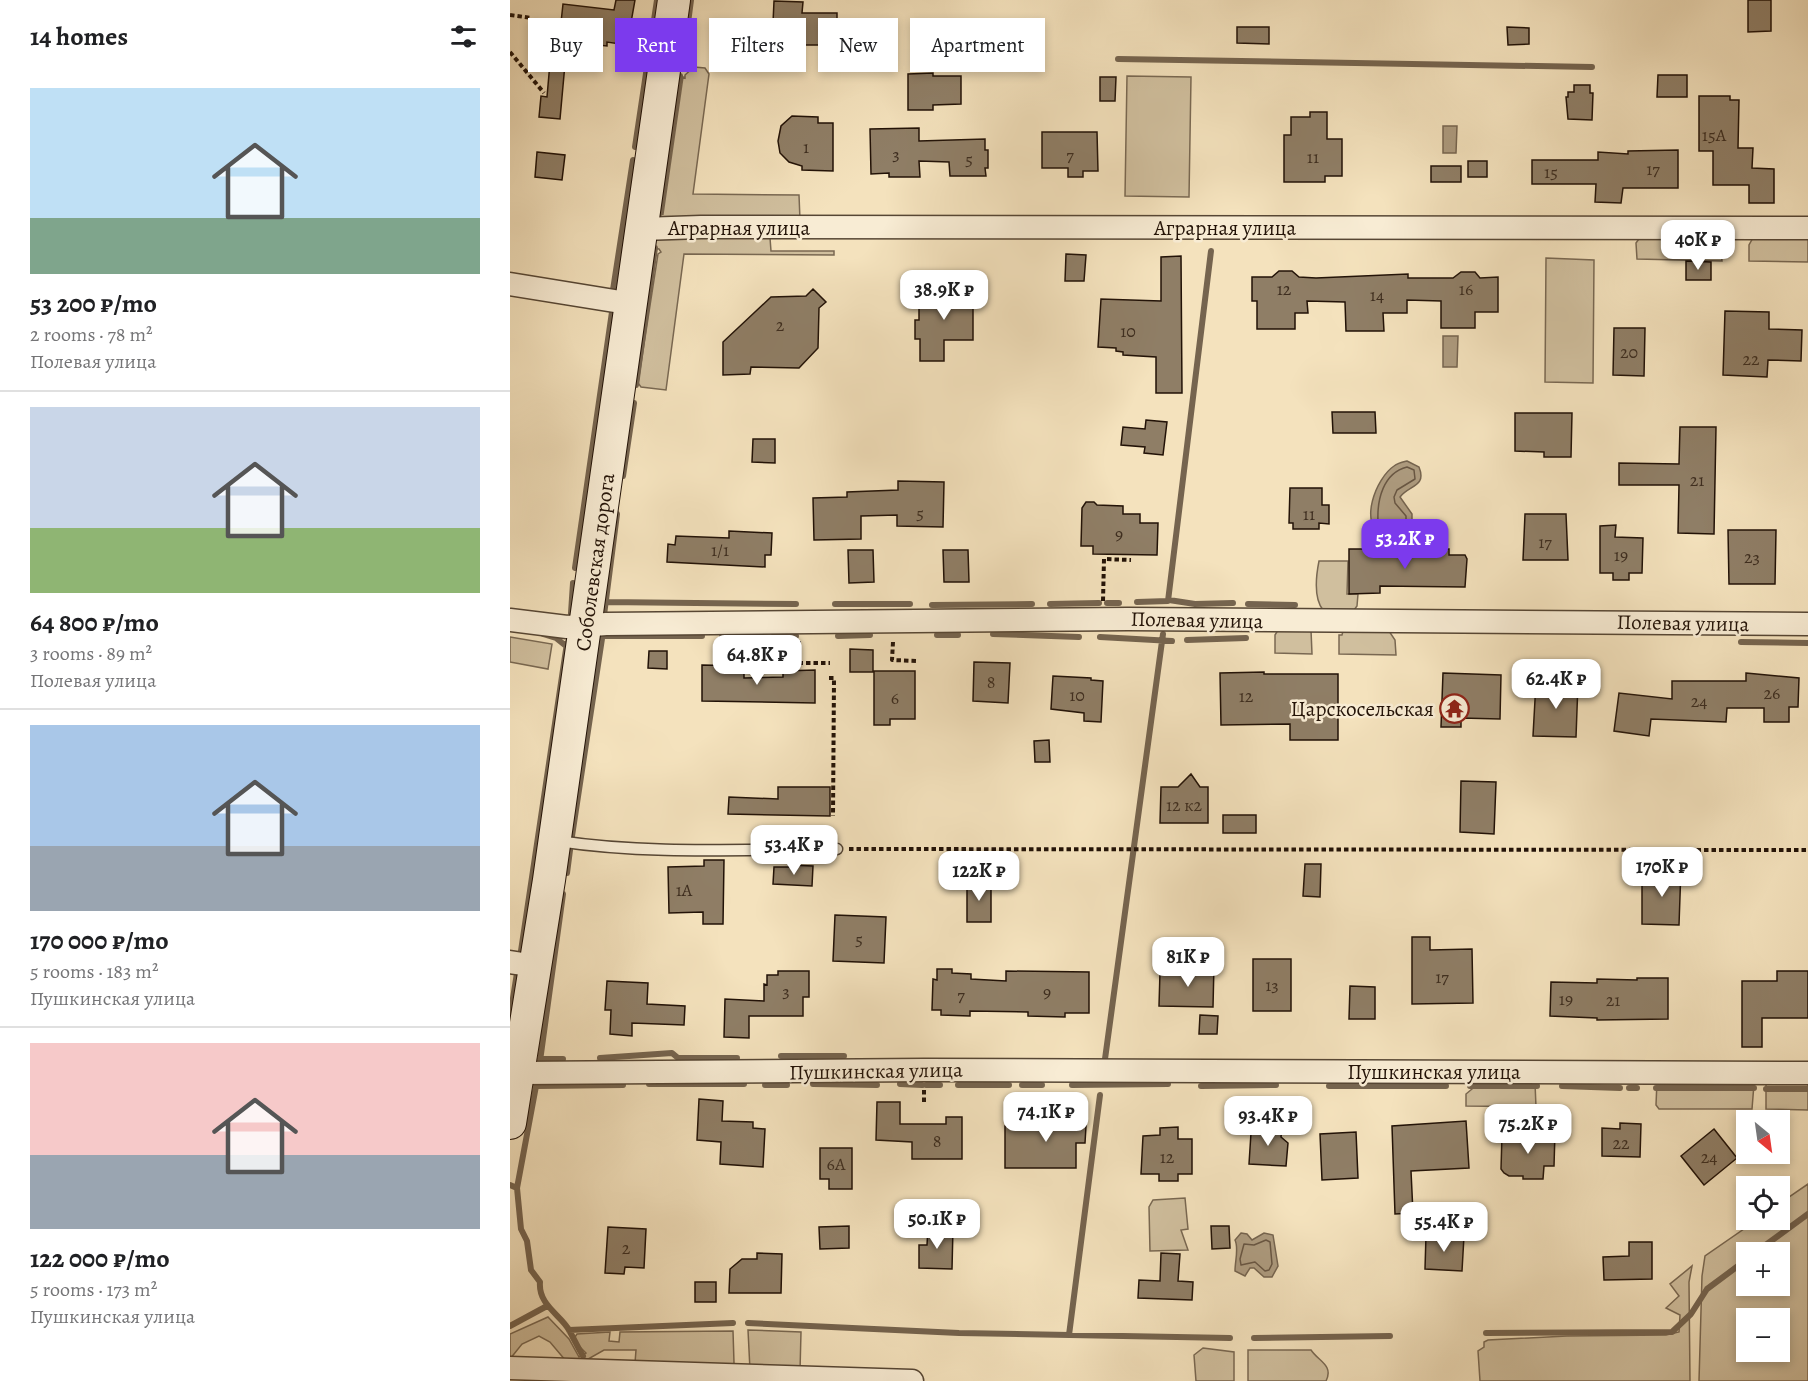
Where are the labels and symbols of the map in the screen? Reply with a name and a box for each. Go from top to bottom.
house number: 15А [1702,123,1727,147]
house number: 1 [803,135,809,159]
house number: 3 [892,142,900,166]
house number: 7 [1066,143,1074,167]
house number: 11 [1307,145,1319,169]
house number: 5 [965,147,973,171]
house number: 17 [1646,157,1660,181]
house number: 15 [1544,160,1558,184]
street label: Аграрная улица [667,214,810,242]
street label: Аграрная улица [1153,214,1296,242]
pin: 40K ₽ [1656,220,1740,271]
pin: 38.9K ₽ [889,270,999,321]
house number: 12 [1277,277,1292,301]
house number: 16 [1459,277,1473,301]
house number: 14 [1370,283,1384,307]
house number: 2 [776,313,785,337]
house number: 10 [1120,319,1136,343]
house number: 20 [1620,340,1638,364]
house number: 22 [1742,347,1760,371]
house number: 21 [1690,468,1704,492]
street label: Соболевская дорога [569,471,621,653]
house number: 5 [916,501,924,525]
house number: 11 [1303,502,1315,526]
pin: 53.2K ₽ [1350,519,1460,570]
house number: 9 [1115,522,1123,546]
house number: 17 [1538,530,1552,554]
house number: 1/1 [711,538,729,562]
house number: 19 [1614,543,1628,567]
house number: 23 [1744,545,1760,569]
street label: Полевая улица [1130,605,1264,635]
street label: Полевая улица [1616,608,1750,638]
pin: 64.8K ₽ [702,635,812,686]
pin: 62.4K ₽ [1501,659,1611,710]
house number: 8 [987,670,995,694]
house number: 26 [1764,681,1780,705]
house number: 10 [1069,683,1085,707]
house number: 12 [1239,684,1254,708]
house number: 6 [891,686,899,710]
house number: 24 [1691,689,1707,713]
temple icon: Царскосельская [1439,693,1471,725]
place label: Царскосельская [1291,695,1434,723]
house number: 12 к2 [1166,793,1203,817]
pin: 53.4K ₽ [739,825,849,876]
pin: 170K ₽ [1613,847,1711,898]
pin: 122K ₽ [930,851,1028,902]
house number: 1А [676,878,693,902]
house number: 5 [855,927,863,951]
pin: 81K ₽ [1146,937,1230,988]
house number: 17 [1435,965,1449,989]
house number: 13 [1265,973,1279,997]
house number: 3 [782,979,790,1003]
house number: 9 [1043,980,1051,1004]
house number: 7 [957,983,965,1007]
house number: 19 [1559,987,1573,1011]
house number: 21 [1606,988,1620,1012]
street label: Пушкинская улица [789,1055,963,1087]
street label: Пушкинская улица [1347,1058,1521,1086]
pin: 74.1K ₽ [991,1092,1101,1143]
pin: 93.4K ₽ [1213,1096,1323,1147]
pin: 75.2K ₽ [1473,1104,1583,1155]
north arrow [1736,1110,1790,1164]
house number: 8 [933,1129,941,1153]
house number: 22 [1612,1131,1630,1155]
house number: 12 [1160,1145,1175,1169]
house number: 24 [1701,1145,1717,1169]
house number: 6А [827,1152,846,1176]
pin: 50.1K ₽ [882,1199,992,1250]
pin: 55.4K ₽ [1389,1202,1499,1253]
house number: 2 [622,1236,631,1260]

